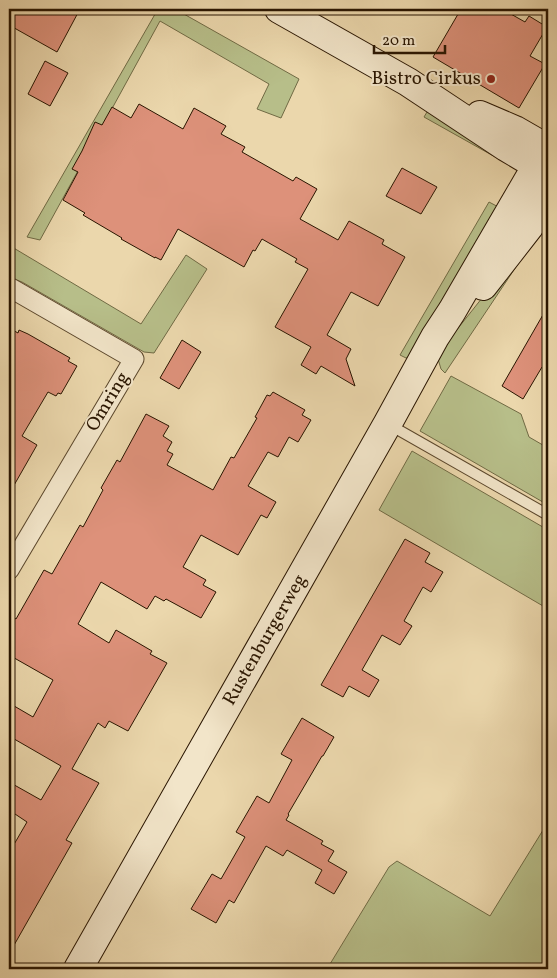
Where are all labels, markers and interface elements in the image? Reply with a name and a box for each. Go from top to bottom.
scale bar [374,22,446,54]
text: 20 m [382,31,415,52]
place label: Bistro Cirkus [371,66,481,92]
marker: Bistro Cirkus [485,73,497,85]
street label: Omring [80,367,136,437]
street label: Rustenburgerweg [217,570,313,710]

